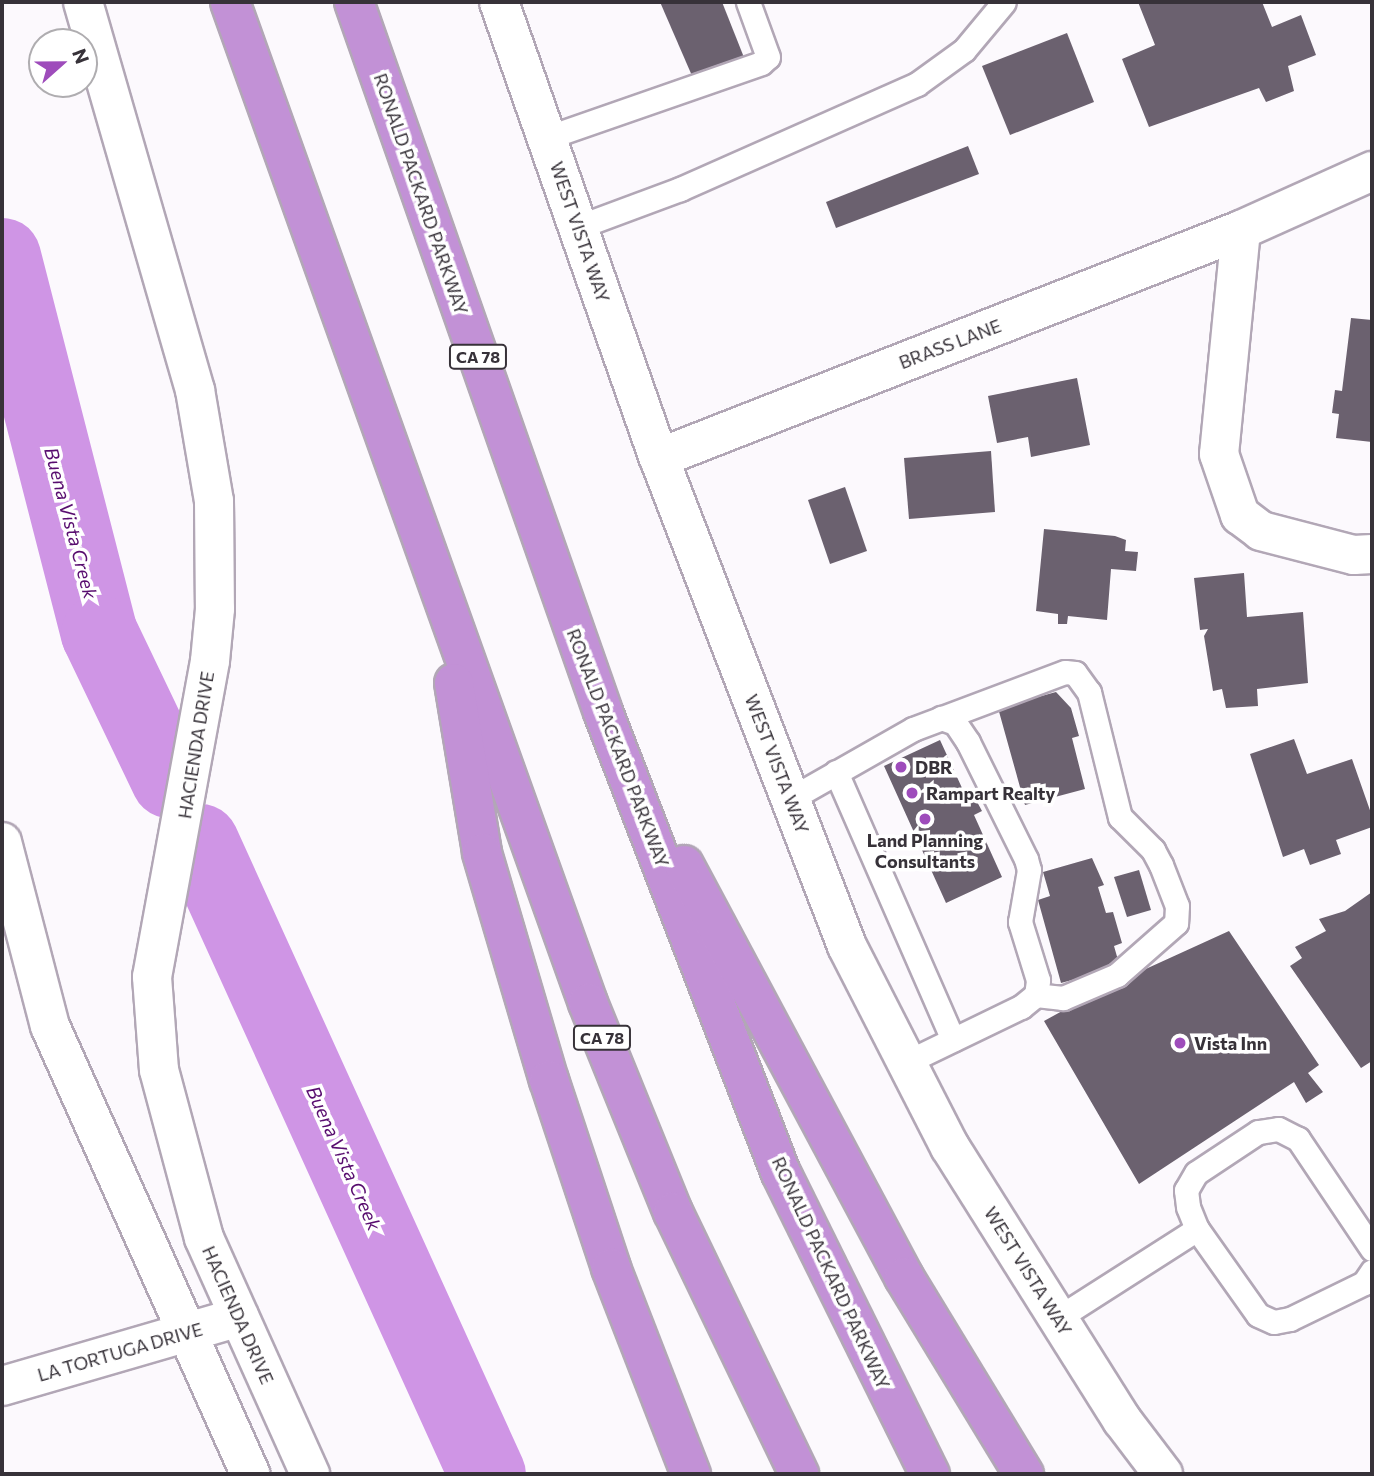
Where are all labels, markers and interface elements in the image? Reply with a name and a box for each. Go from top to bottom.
north arrow [28,28,98,98]
text: N [68,45,94,67]
street label: RONALD PACKARD PARKWAY [369,70,473,318]
street label: WEST VISTA WAY [546,159,614,305]
street label: BRASS LANE [896,315,1004,373]
road number: CA 78 [448,344,508,370]
water label: Buena Vista Creek [40,445,102,601]
street label: RONALD PACKARD PARKWAY [562,626,674,870]
street label: HACIENDA DRIVE [174,670,218,820]
street label: WEST VISTA WAY [740,691,814,837]
place label: DBR [915,756,953,778]
marker: DBR [893,759,909,775]
place label: Rampart Realty [926,782,1055,804]
marker: Rampart Realty [904,785,920,801]
marker: Land Planning Consultants [917,811,933,827]
place label: Land Planning Consultants [867,830,983,872]
road number: CA 78 [572,1026,632,1050]
place label: Vista Inn [1194,1032,1267,1054]
marker: Vista Inn [1172,1035,1188,1051]
water label: Buena Vista Creek [302,1082,386,1234]
street label: RONALD PACKARD PARKWAY [768,1153,894,1393]
street label: WEST VISTA WAY [980,1203,1076,1339]
street label: HACIENDA DRIVE [198,1243,278,1387]
street label: LA TORTUGA DRIVE [35,1318,205,1386]

